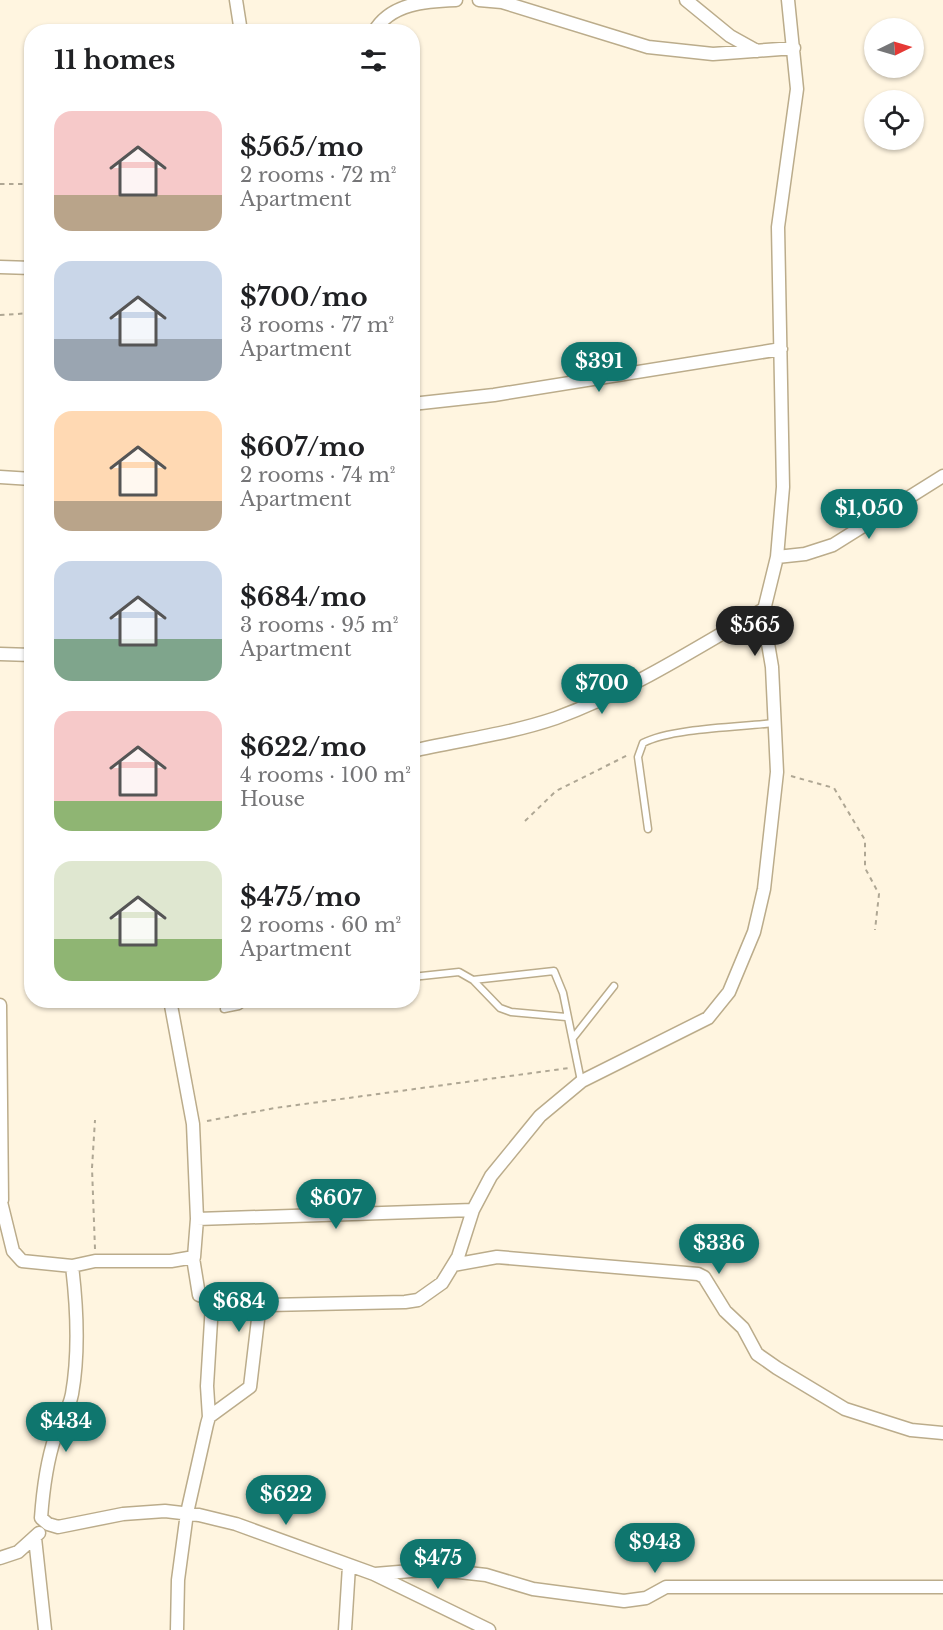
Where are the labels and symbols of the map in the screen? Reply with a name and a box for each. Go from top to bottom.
north arrow [864,18,924,78]
pin: $391 [563,342,635,393]
pin: $1,050 [820,489,918,540]
pin: $565 [719,606,791,657]
pin: $700 [566,664,638,715]
pin: $607 [300,1179,372,1230]
pin: $336 [683,1224,755,1275]
pin: $684 [203,1282,275,1333]
pin: $434 [30,1402,102,1453]
pin: $622 [250,1475,322,1526]
pin: $943 [619,1523,691,1574]
pin: $475 [402,1539,474,1590]

